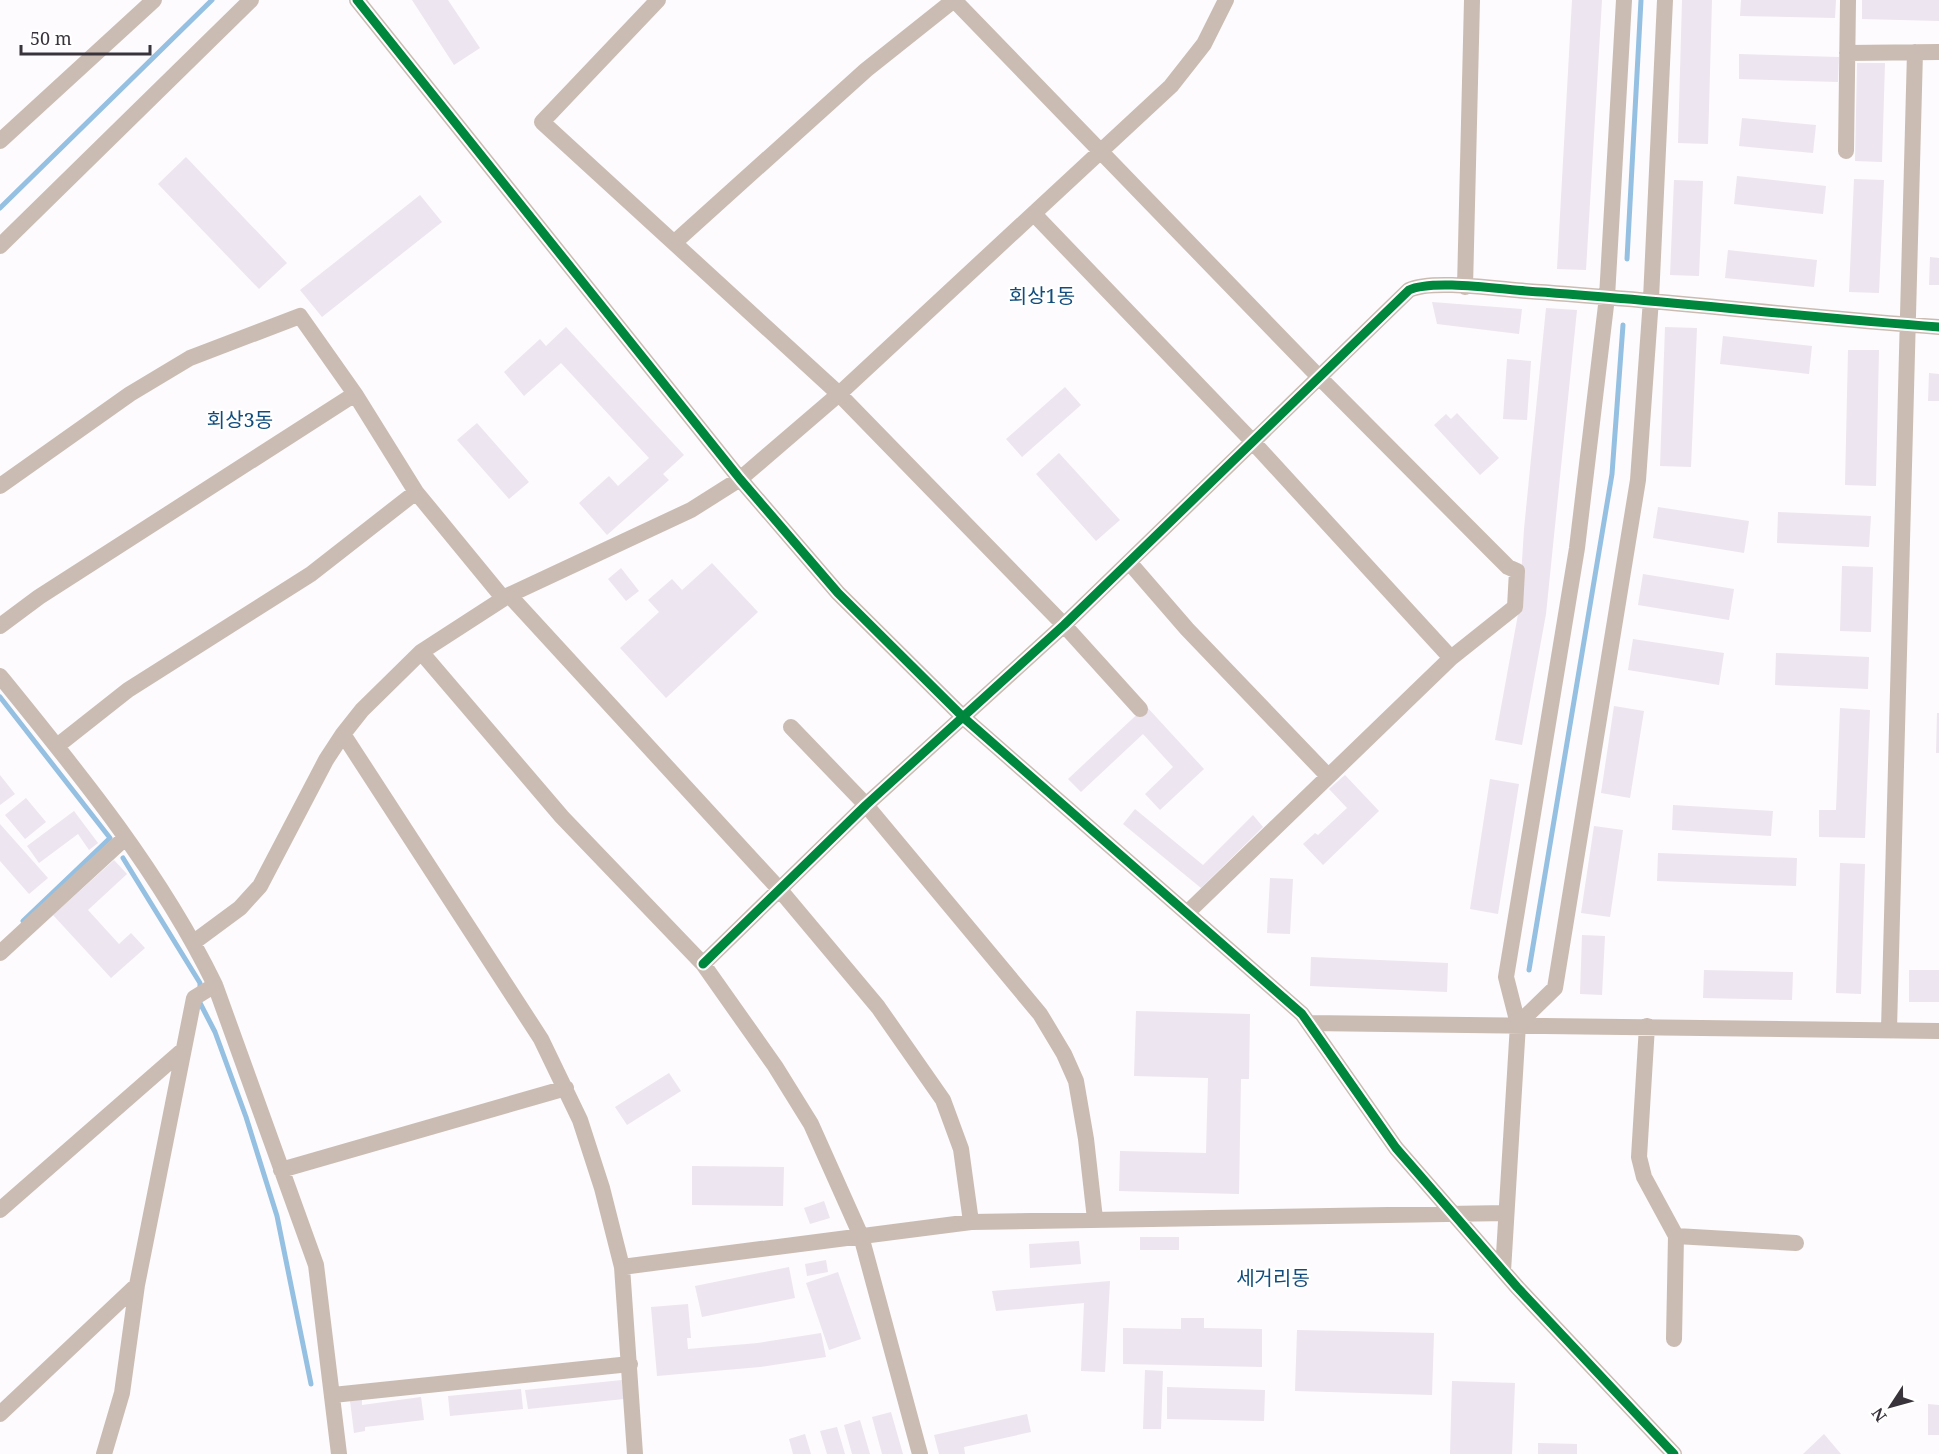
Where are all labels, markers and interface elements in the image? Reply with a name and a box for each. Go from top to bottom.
scale bar [21,18,150,56]
text: 50 m [30,26,72,50]
district label: 회상1동 [1009,282,1075,309]
district label: 회상3동 [207,406,273,433]
district label: 세거리동 [1236,1264,1310,1291]
north arrow [1861,1376,1921,1436]
text: N [1866,1403,1891,1426]

